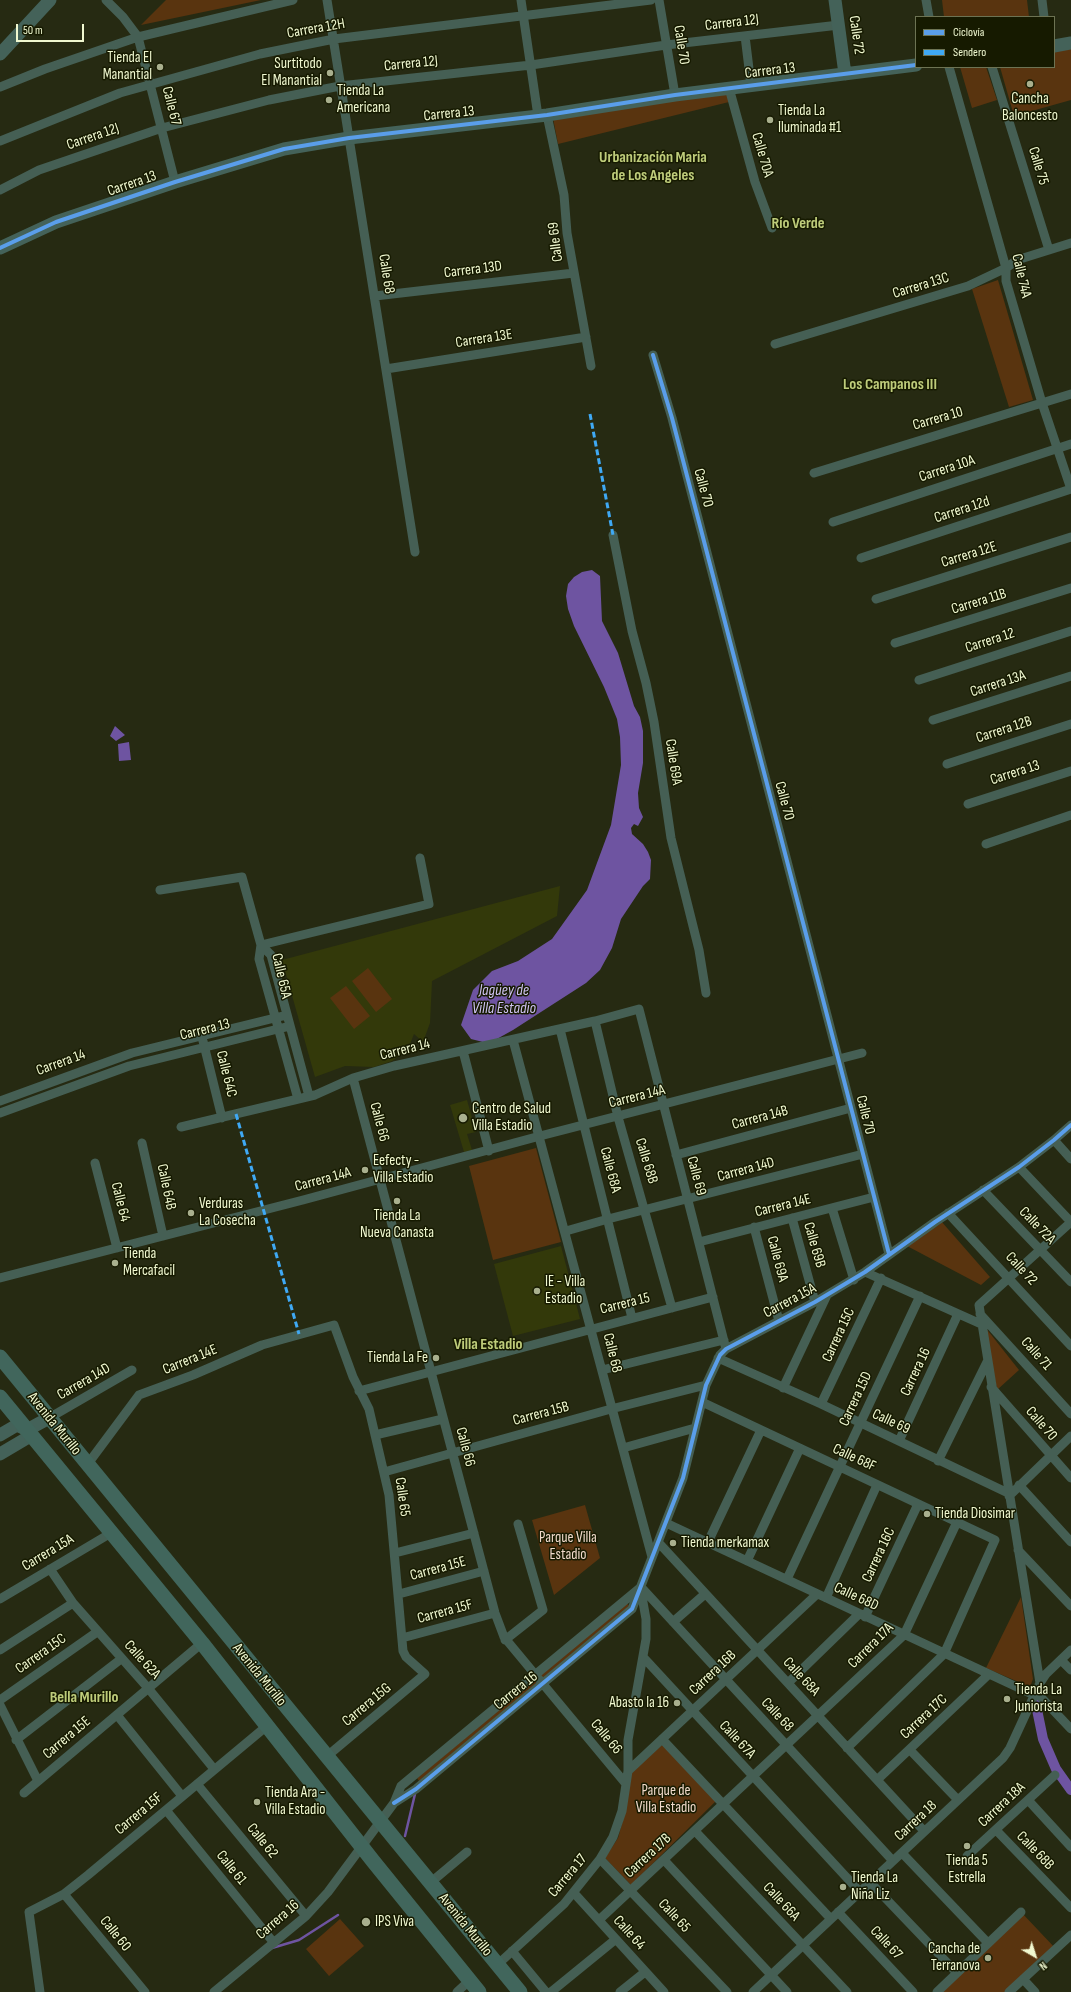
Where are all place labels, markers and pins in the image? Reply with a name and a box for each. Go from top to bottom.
place label: Tienda El Manantial [103,49,152,84]
place label: Surtitodo El Manantial [261,55,322,90]
marker: Tienda El Manantial [155,62,165,72]
marker: Surtitodo El Manantial [325,68,335,78]
marker: Cancha Baloncesto [1025,79,1035,89]
place label: Tienda La Americana [337,82,390,117]
place label: Cancha Baloncesto [1002,90,1058,125]
marker: Tienda La Americana [324,95,334,105]
place label: Tienda La Iluminada #1 [778,102,841,137]
marker: Tienda La Iluminada #1 [765,115,775,125]
place label: Centro de Salud Villa Estadio [472,1100,551,1135]
marker: Centro de Salud Villa Estadio [457,1112,469,1124]
place label: Eefecty - Villa Estadio [373,1152,433,1187]
marker: Eefecty - Villa Estadio [360,1165,370,1175]
place label: Verduras La Cosecha [199,1195,256,1230]
marker: Tienda La Nueva Canasta [392,1196,402,1206]
place label: Tienda La Nueva Canasta [360,1207,434,1242]
marker: Verduras La Cosecha [186,1208,196,1218]
place label: Tienda Mercafacil [123,1245,175,1280]
marker: Tienda Mercafacil [110,1258,120,1268]
place label: IE - Villa Estadio [545,1273,585,1308]
marker: IE - Villa Estadio [532,1286,542,1296]
place label: Tienda La Fe [367,1349,428,1367]
marker: Tienda La Fe [431,1353,441,1363]
place label: Tienda Diosimar [935,1505,1015,1523]
marker: Tienda Diosimar [922,1509,932,1519]
place label: Tienda merkamax [681,1534,769,1552]
marker: Tienda merkamax [668,1538,678,1548]
place label: Tienda La Juniorista [1015,1681,1063,1716]
place label: Abasto la 16 [609,1694,669,1712]
marker: Tienda La Juniorista [1002,1694,1012,1704]
marker: Abasto la 16 [672,1698,682,1708]
place label: Tienda Ara - Villa Estadio [265,1784,325,1819]
marker: Tienda Ara - Villa Estadio [252,1797,262,1807]
marker: Tienda 5 Estrella [962,1841,972,1851]
place label: Tienda 5 Estrella [946,1852,988,1887]
place label: Tienda La Niña Liz [851,1869,898,1904]
marker: Tienda La Niña Liz [838,1882,848,1892]
place label: IPS Viva [375,1913,414,1931]
marker: IPS Viva [360,1916,372,1928]
place label: Cancha de Terranova [928,1940,980,1975]
marker: Cancha de Terranova [983,1953,993,1963]

